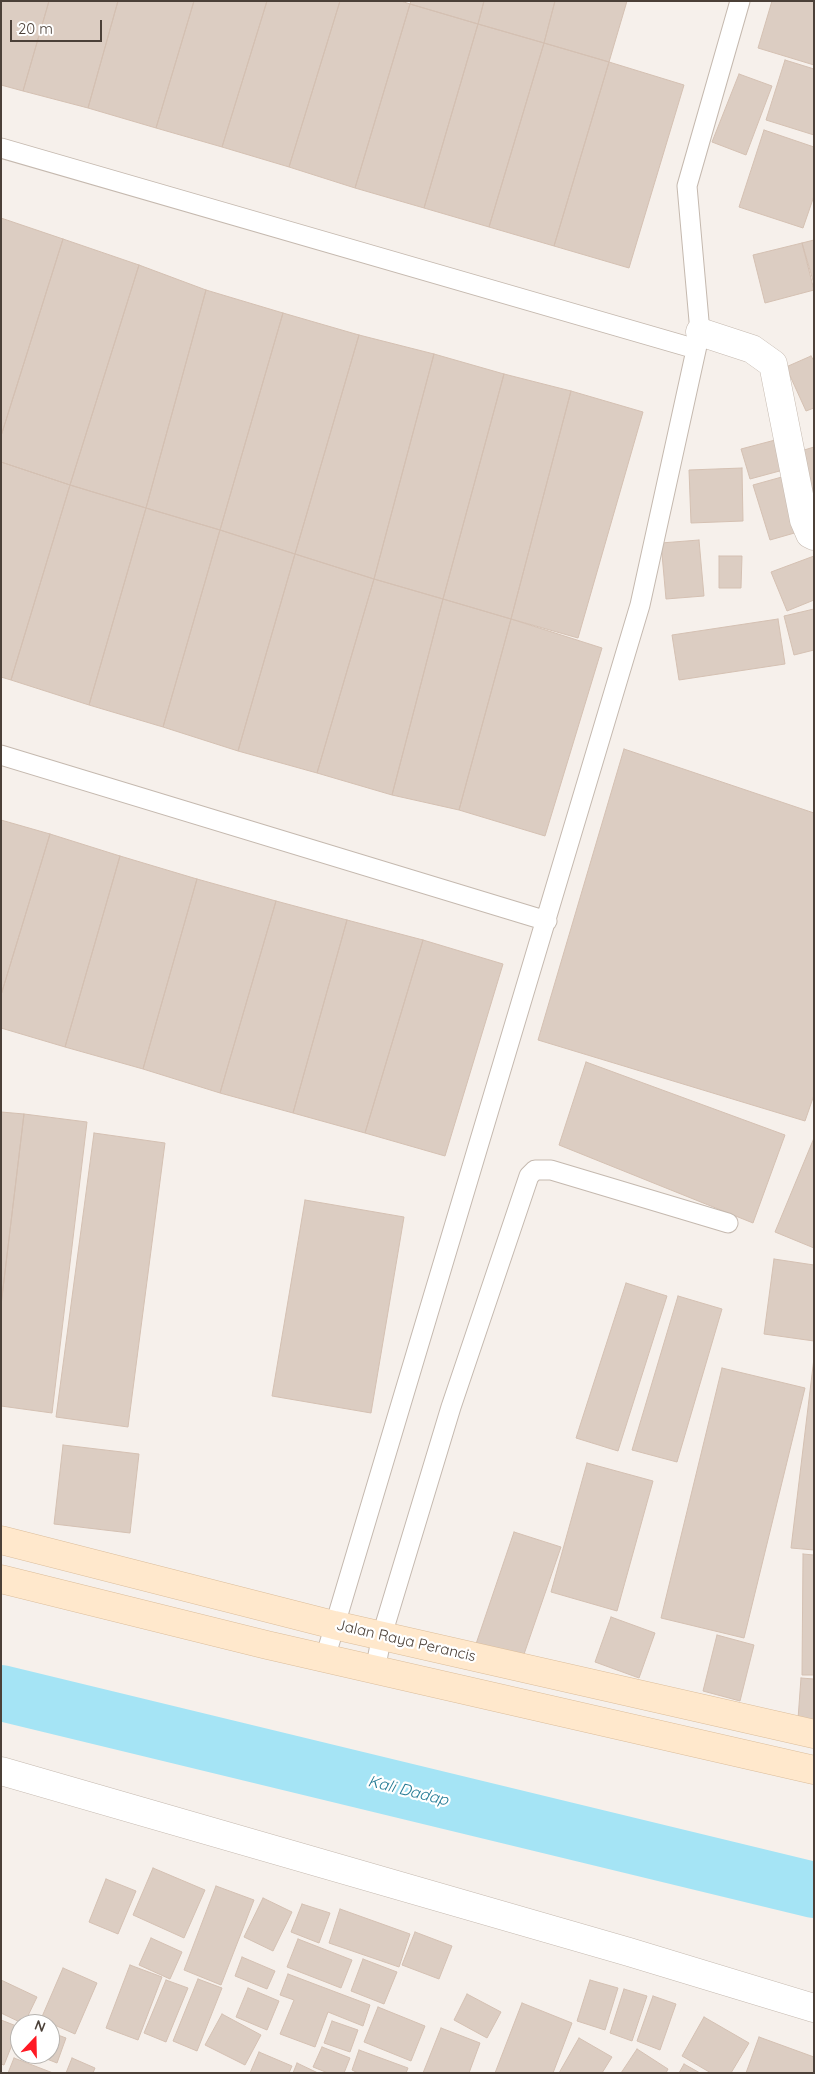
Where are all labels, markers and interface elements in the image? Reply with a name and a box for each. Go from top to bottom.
scale bar [12,10,105,42]
text: 20 m [18,19,53,38]
street label: Jalan Raya Perancis [335,1616,477,1666]
water label: Kali Dadap [366,1772,450,1810]
north arrow [10,2014,60,2064]
text: N [32,2016,48,2036]

